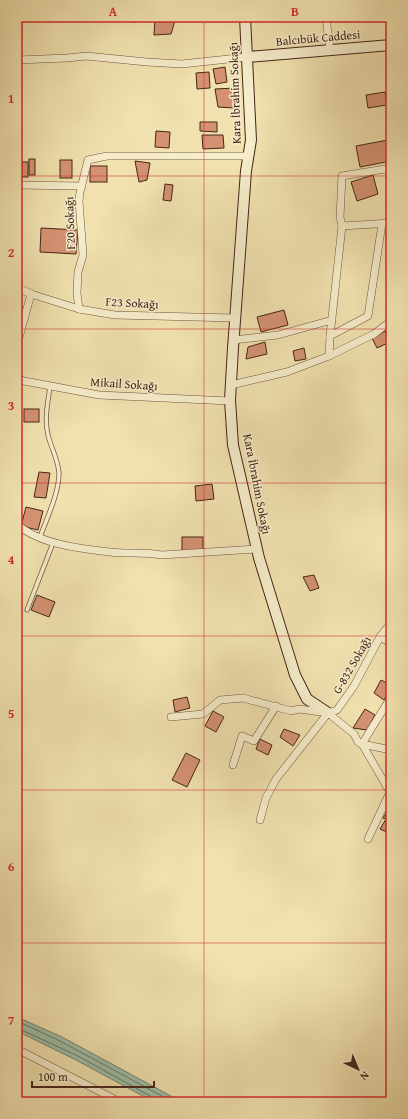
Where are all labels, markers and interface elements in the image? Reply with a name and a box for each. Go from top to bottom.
text: A [109,2,118,21]
text: B [291,2,299,21]
street label: Balcıbük Caddesi [275,25,362,50]
street label: Kara İbrahim Sokağı [224,41,245,144]
text: 1 [8,89,14,108]
street label: F20 Sokağı [60,196,79,250]
text: 2 [8,243,15,262]
street label: F23 Sokağı [105,293,160,312]
street label: Mikail Sokağı [90,373,159,394]
text: 3 [8,396,14,415]
street label: Kara İbrahim Sokağı [239,432,276,536]
text: 4 [8,550,15,569]
street label: G-832 Sokağı [328,632,375,697]
text: 5 [8,704,15,723]
text: 6 [8,857,15,876]
text: 7 [8,1011,15,1030]
north arrow [338,1049,378,1089]
scale bar [32,1063,154,1089]
text: 100 m [38,1068,68,1085]
text: N [356,1068,373,1085]

